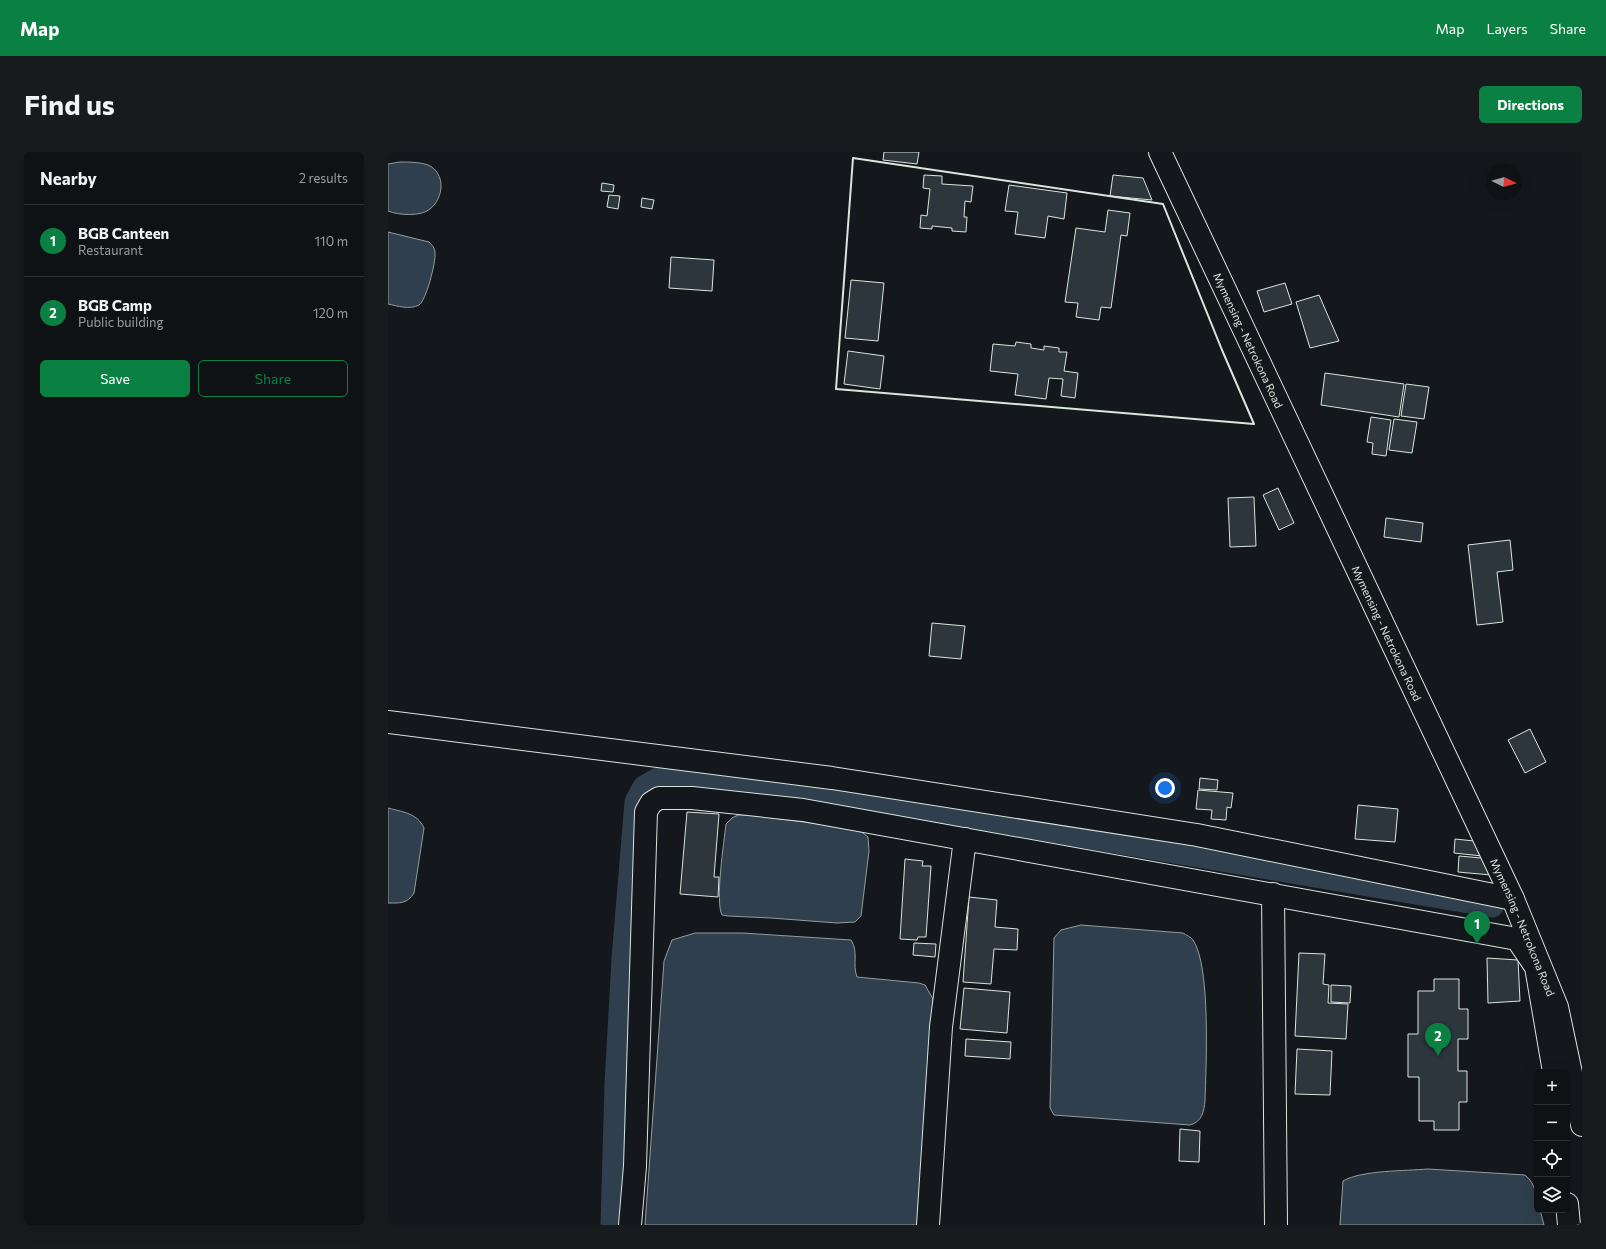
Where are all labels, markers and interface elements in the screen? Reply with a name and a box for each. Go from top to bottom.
text: Map [20,17,59,40]
text: Map [1436,20,1464,37]
text: Layers [1486,20,1528,37]
text: Share [1550,20,1586,37]
button: Directions [1479,86,1582,123]
text: Find us [24,87,115,121]
north arrow [1486,164,1522,200]
text: Nearby [40,168,97,189]
text: 2 results [299,170,348,186]
text: BGB Canteen [78,224,169,242]
text: 1 [50,233,56,249]
text: 110 m [315,233,348,249]
text: Restaurant [78,242,143,258]
street label: Mymensing - Netrokona Road [1211,270,1286,410]
text: BGB Camp [78,296,152,314]
text: 2 [49,305,57,321]
text: 120 m [313,305,348,321]
text: Public building [78,314,164,330]
button: Save [40,360,190,397]
button: Share [198,360,348,397]
street label: Mymensing - Netrokona Road [1350,563,1425,703]
your location [1155,778,1175,798]
street label: Mymensing - Netrokona Road [1488,856,1558,998]
pin: 1 [1464,911,1490,944]
pin: 2 [1425,1023,1451,1056]
map controls [1534,1069,1570,1213]
button: + [1534,1069,1570,1105]
button: − [1534,1105,1570,1141]
button: locate [1534,1141,1570,1177]
button: layers [1534,1177,1570,1213]

